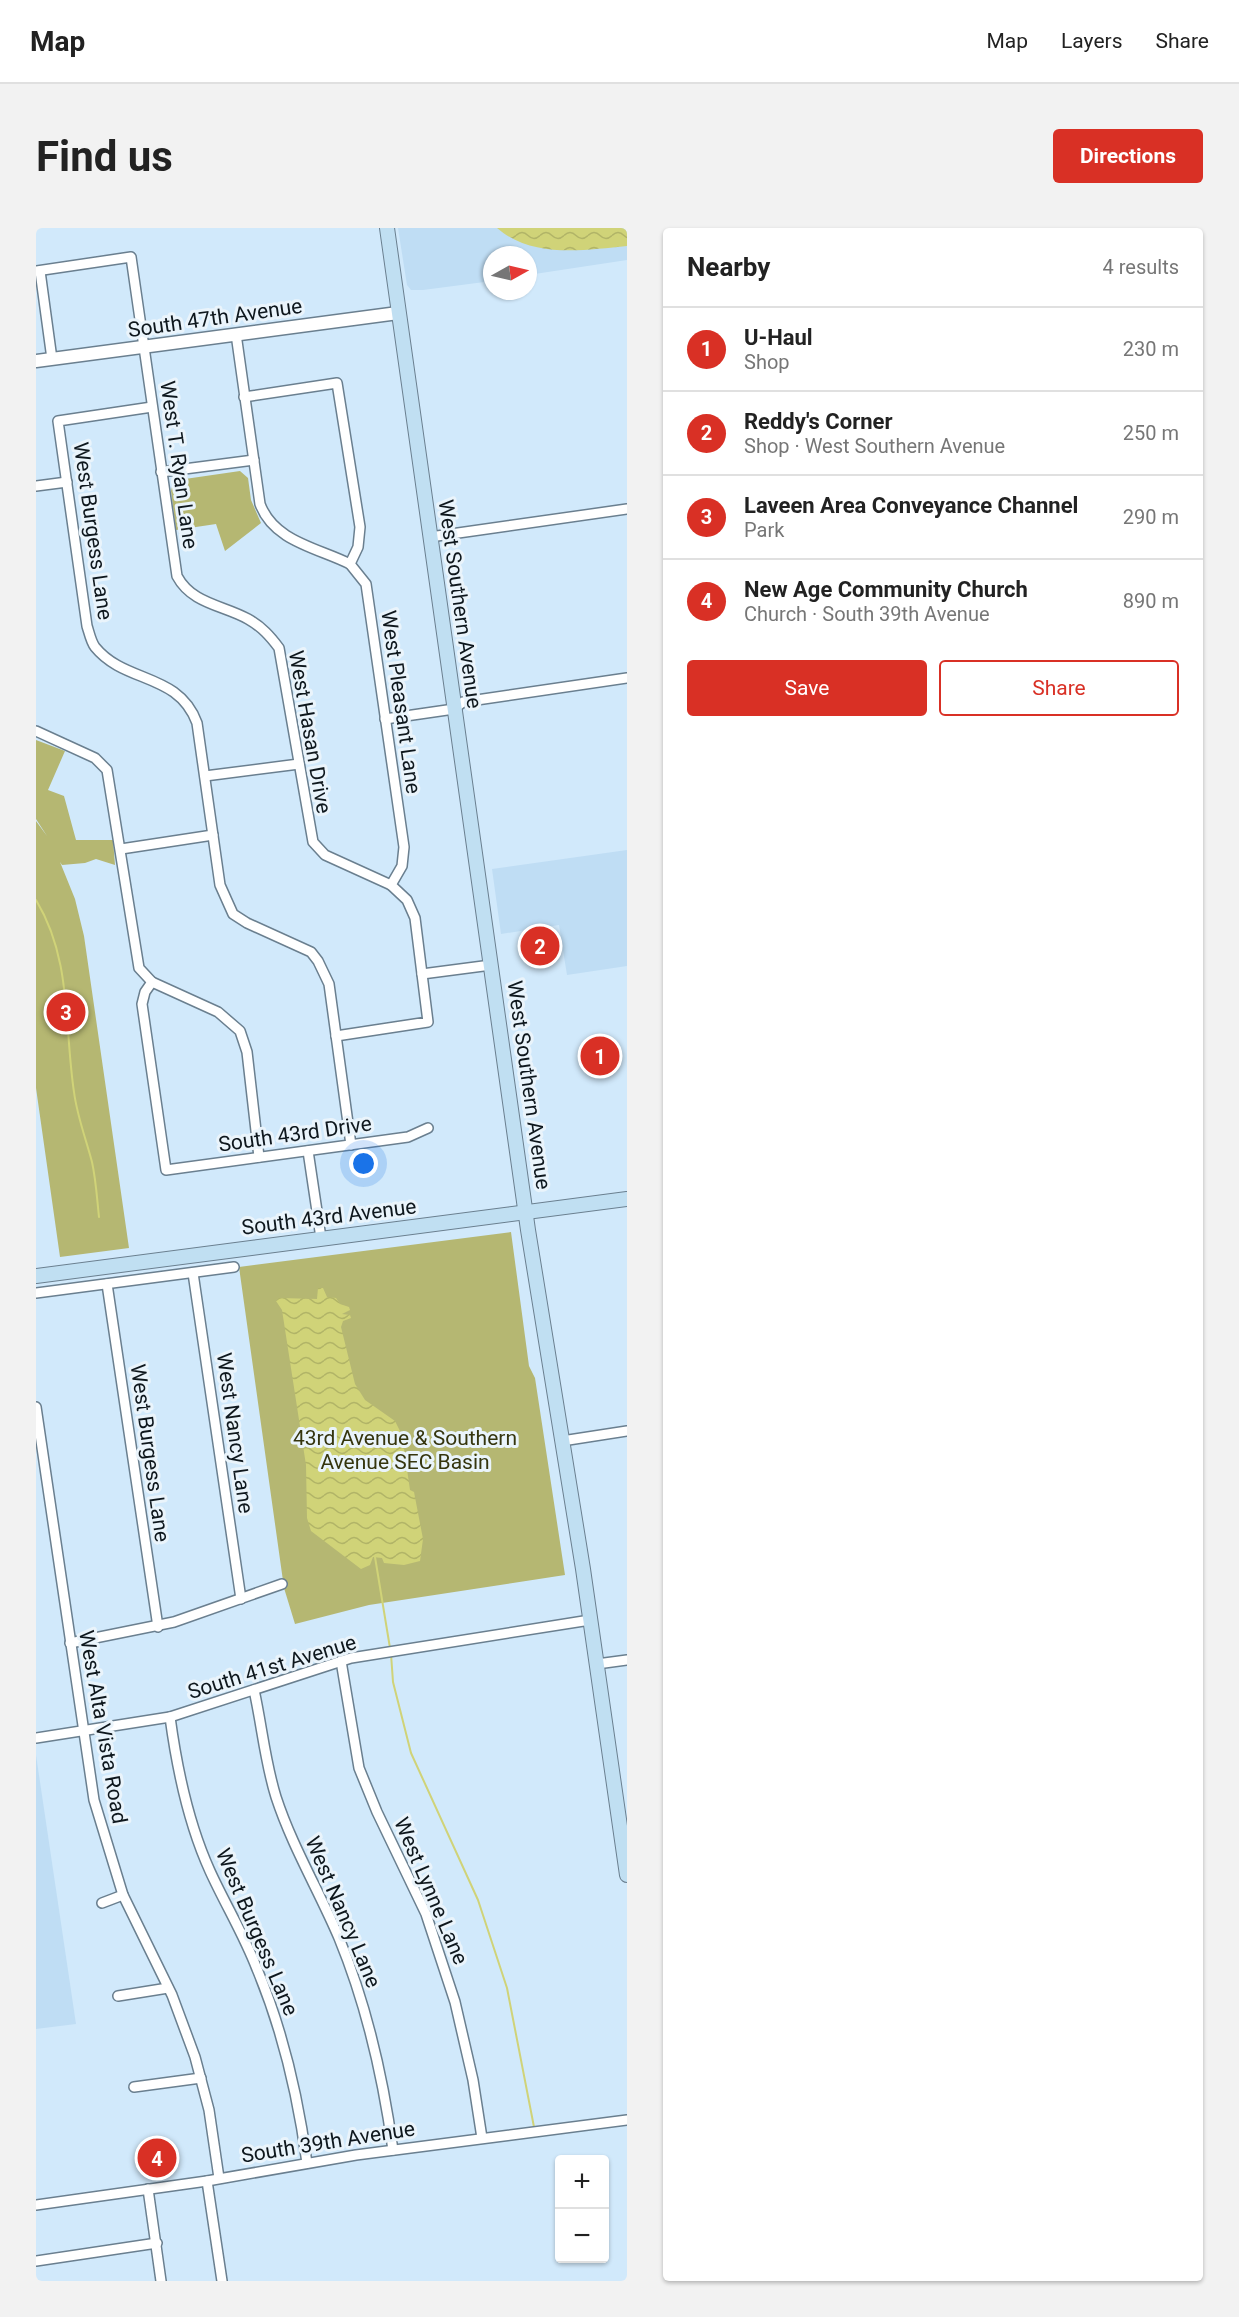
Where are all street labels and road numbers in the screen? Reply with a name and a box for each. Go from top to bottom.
street label: South 47th Avenue [126,294,304,342]
street label: West T. Ryan Lane [155,379,203,551]
street label: West Burgess Lane [69,441,117,621]
street label: West Southern Avenue [433,498,487,710]
street label: West Pleasant Lane [376,609,426,795]
street label: West Hasan Drive [284,649,336,815]
street label: West Southern Avenue [502,979,556,1191]
street label: South 43rd Drive [217,1111,373,1157]
street label: South 43rd Avenue [240,1194,418,1240]
street label: West Nancy Lane [212,1351,258,1515]
street label: West Burgess Lane [126,1363,174,1543]
street label: West Alta Vista Road [74,1629,132,1825]
street label: South 41st Avenue [185,1630,359,1704]
street label: West Lynne Lane [389,1814,473,1968]
street label: West Nancy Lane [300,1833,386,1991]
street label: West Burgess Lane [211,1845,303,2019]
street label: South 39th Avenue [239,2116,417,2168]

